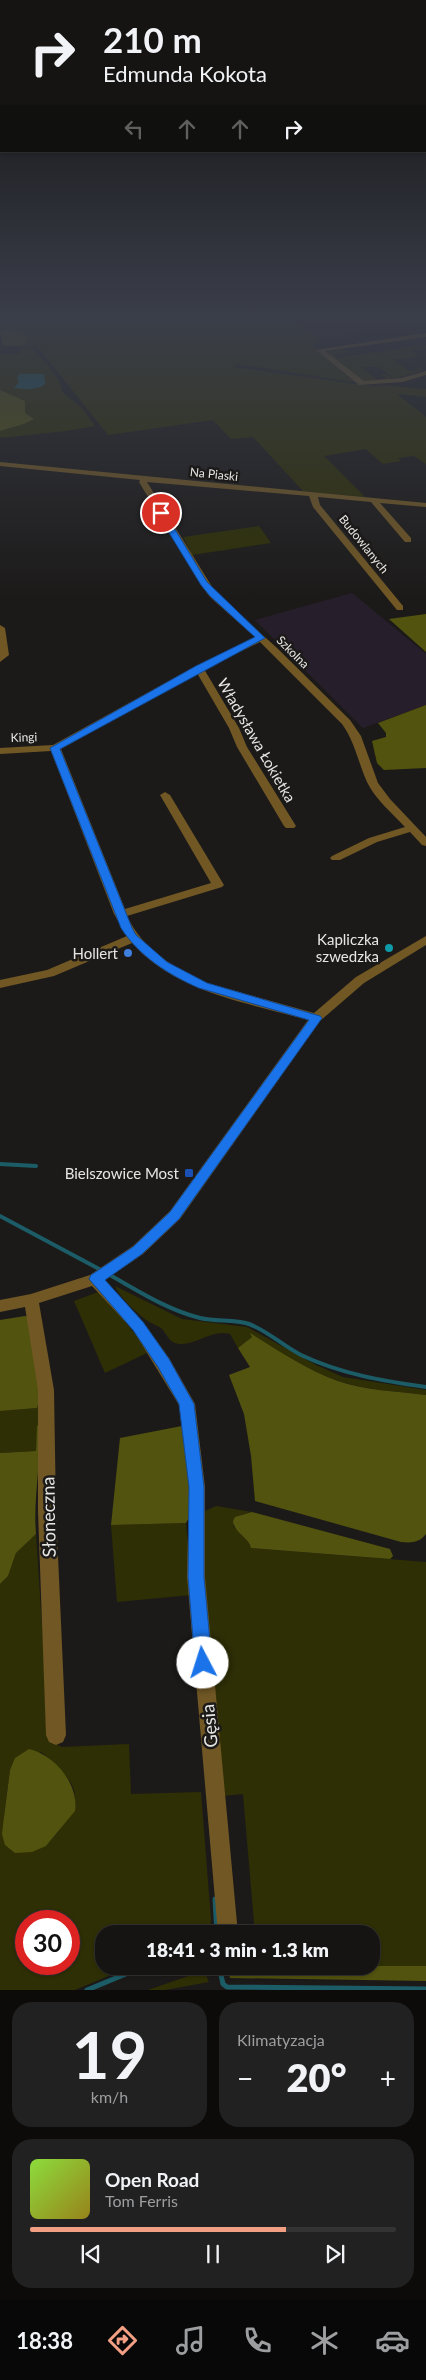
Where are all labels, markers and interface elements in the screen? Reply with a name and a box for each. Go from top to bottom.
text: 210 m [103,18,202,60]
icon: right [20,20,85,85]
text: Edmunda Kokota [103,60,267,87]
icon: left [120,115,148,143]
icon: ahead [173,115,201,143]
icon: ahead [226,115,254,143]
icon: right [279,115,307,143]
street label: Na Piaski [189,464,239,484]
pin [140,492,182,534]
icon: arrive [147,499,175,527]
street label: Budowlanych [336,512,392,576]
street label: Szkolna [274,633,312,671]
street label: Władysława Łokietka [214,675,300,805]
street label: Kingi [10,729,38,745]
place label: Kapliczka szwedzka [316,930,379,965]
marker: Kapliczka szwedzka [383,942,395,954]
place label: Hollert [72,944,119,962]
marker: Hollert [122,947,134,959]
place label: Bielszowice Most [65,1164,180,1182]
marker: Bielszowice Most [183,1167,195,1179]
street label: Słoneczna [36,1476,60,1558]
position arrow [176,1636,228,1688]
street label: Gęsia [196,1703,222,1749]
speed limit sign: 30 [15,1910,80,1975]
text: 18:41 · 3 min · 1.3 km [146,1938,329,1961]
text: 19 [72,2015,147,2093]
text: Klimatyzacja [237,2030,325,2049]
text: 20° [287,2054,346,2100]
text: − [237,2061,253,2095]
text: + [380,2061,396,2095]
text: km/h [91,2087,128,2106]
text: Open Road [105,2168,199,2191]
text: Tom Ferris [105,2191,178,2210]
icon: previous [77,2240,105,2268]
icon: pause [199,2240,227,2268]
icon: next [321,2240,349,2268]
icon: directions [105,2323,140,2358]
icon: music [173,2323,208,2358]
icon: phone [240,2323,275,2358]
icon: climate [307,2323,342,2358]
icon: car [375,2323,410,2358]
text: 18:38 [16,2327,73,2354]

